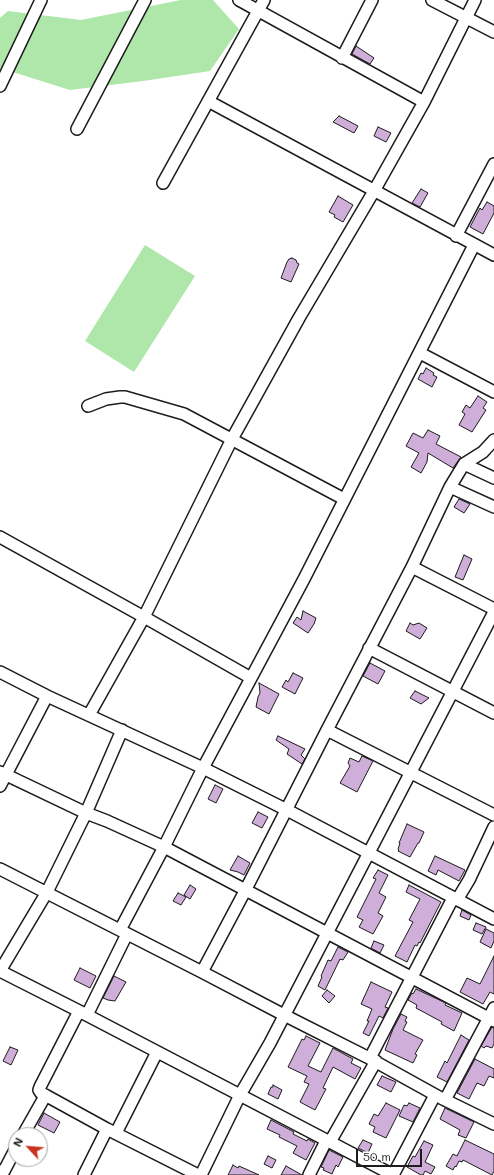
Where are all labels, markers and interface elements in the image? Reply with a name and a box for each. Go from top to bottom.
north arrow [8,1127,48,1167]
text: N [9,1135,26,1149]
scale bar [358,1141,424,1167]
text: 50 m [363,1148,391,1164]

